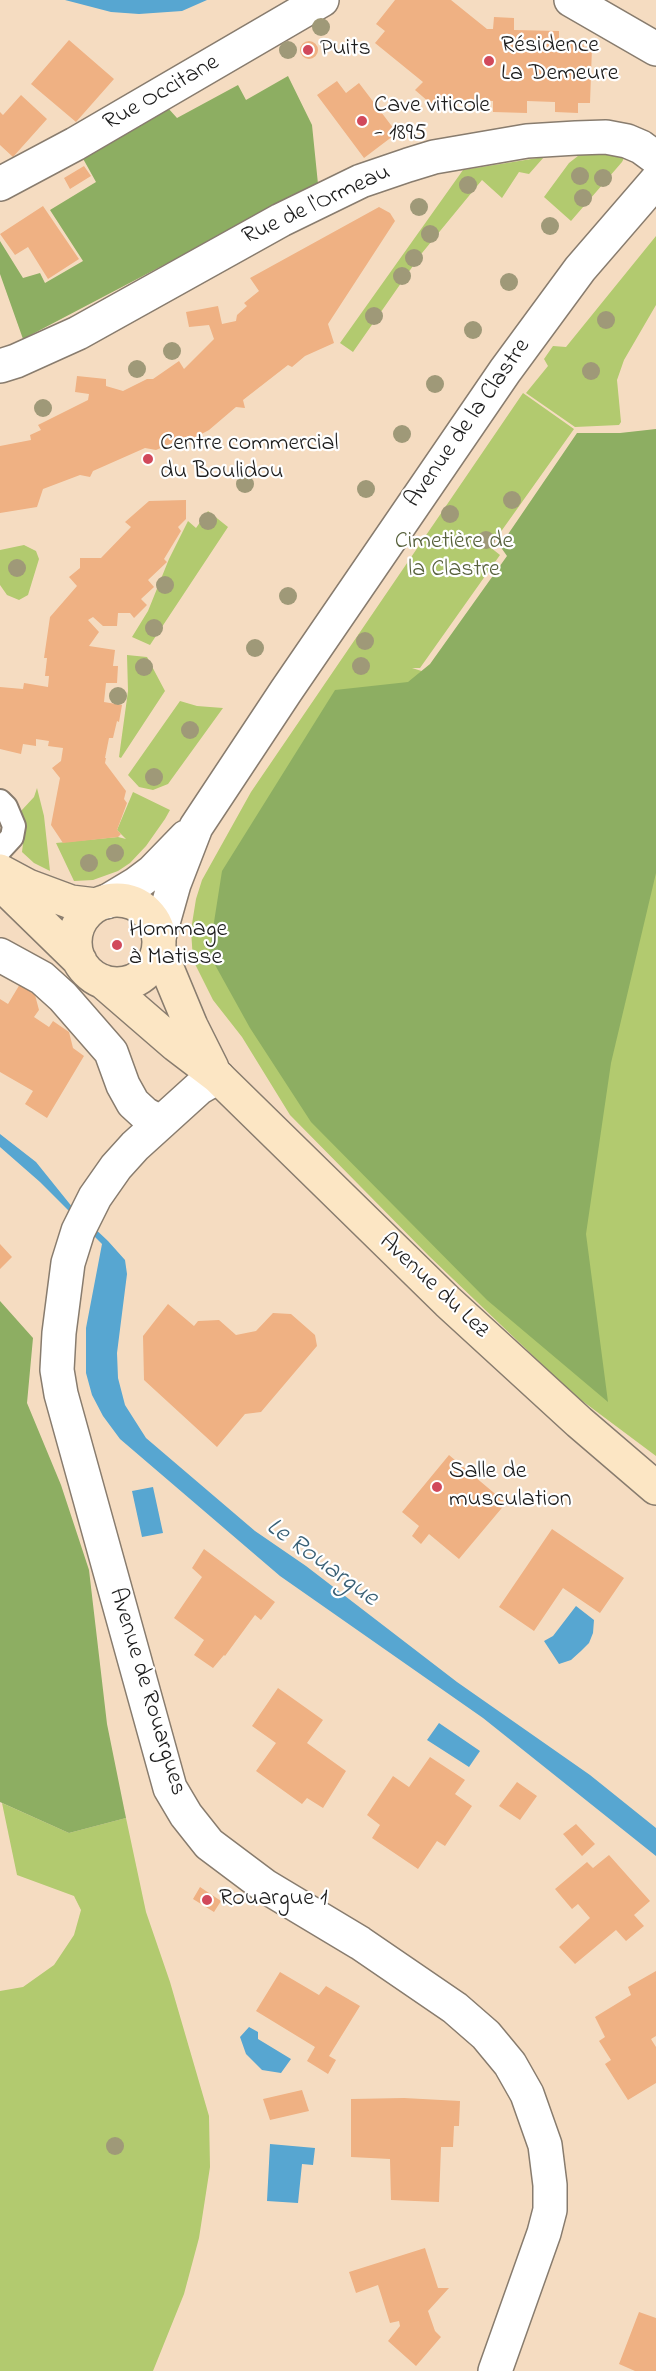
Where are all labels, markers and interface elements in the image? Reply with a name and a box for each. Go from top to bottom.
place label: Résidence La Demeure [501,33,618,89]
place label: Puits [320,36,371,64]
marker: Puits [301,43,315,57]
street label: Rue Occitane [99,49,225,139]
marker: Résidence La Demeure [482,54,496,68]
place label: Cave viticole - 1895 [374,93,490,149]
marker: Cave viticole - 1895 [355,114,369,128]
street label: Rue de l'Ormeau [239,159,395,253]
street label: Avenue de la Clastre [400,334,538,514]
place label: Centre commercial du Boulidou [160,431,339,487]
marker: Centre commercial du Boulidou [141,452,155,466]
park label: Cimetière de la Clastre [395,529,513,585]
place label: Hommage à Matisse [129,917,227,973]
marker: Hommage à Matisse [110,938,124,952]
street label: Avenue du Lez [372,1229,494,1345]
place label: Salle de musculation [449,1459,571,1515]
marker: Salle de musculation [430,1480,444,1494]
water label: Le Rouargue [259,1513,383,1615]
street label: Avenue de Rouargues [101,1585,191,1799]
place label: Rouargue 1 [219,1886,328,1914]
marker: Rouargue 1 [200,1893,214,1907]

